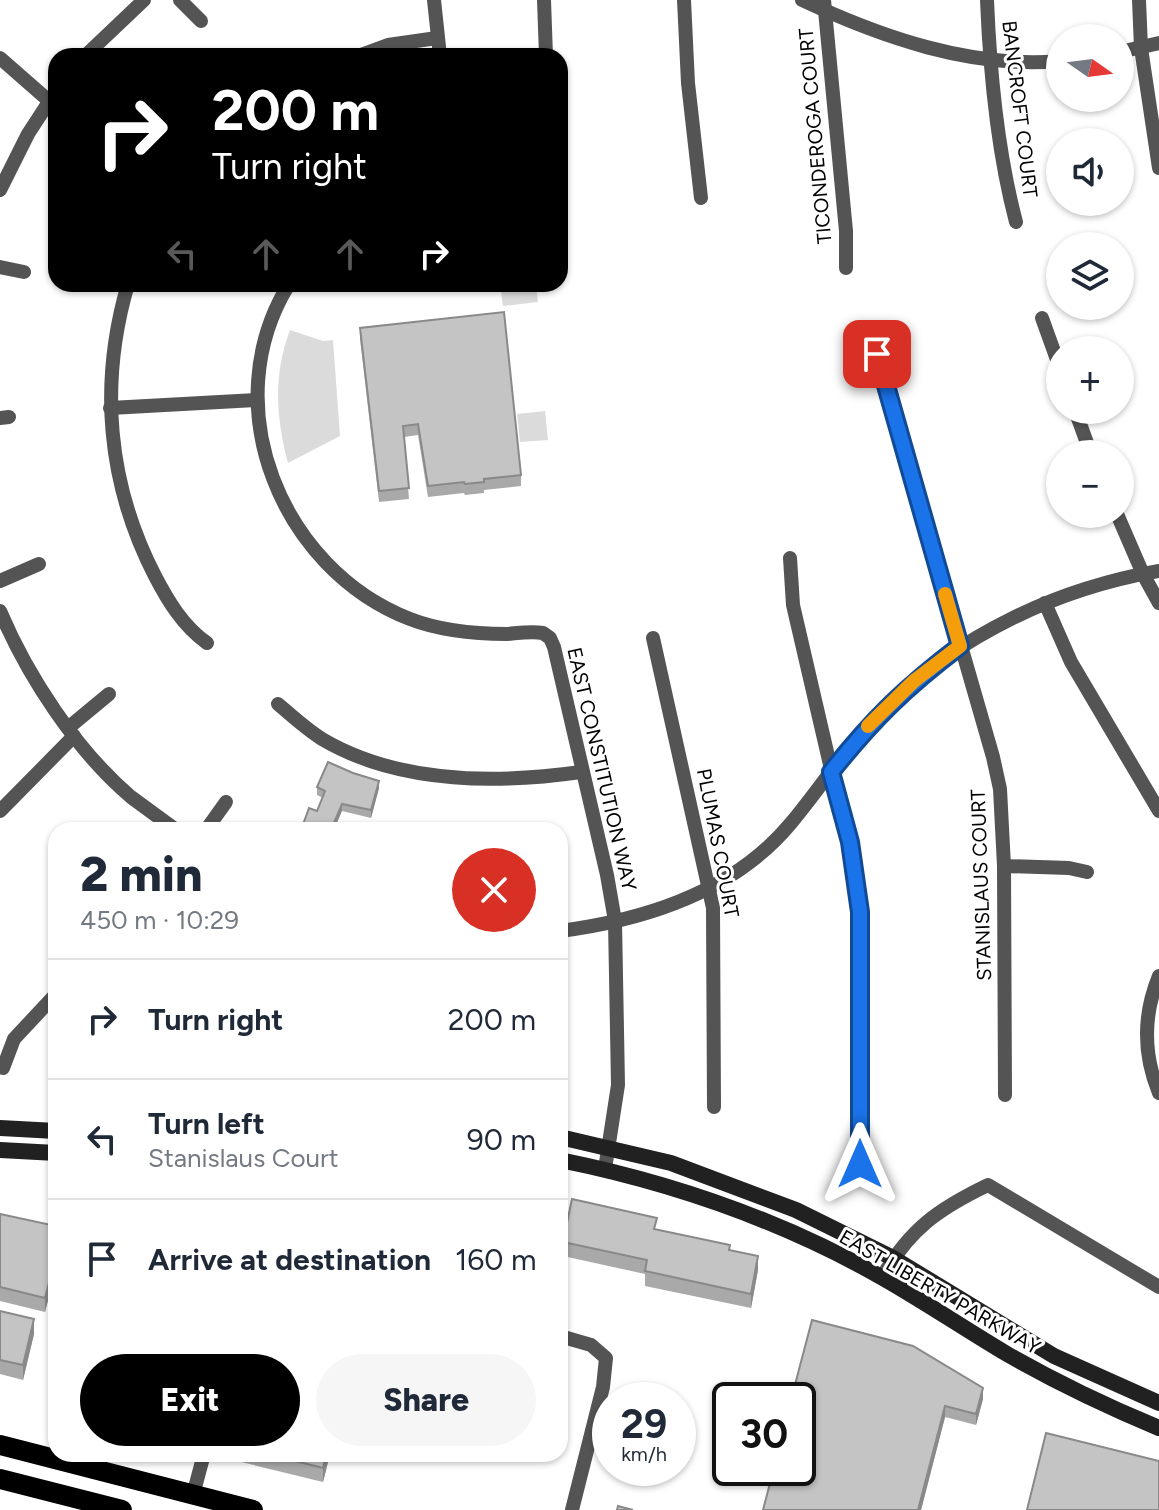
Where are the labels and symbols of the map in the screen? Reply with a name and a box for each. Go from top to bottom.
street label: BANCROFT COURT [997,19,1043,199]
north arrow [1046,24,1134,112]
street label: TICONDEROGA COURT [794,27,836,245]
pin [843,320,911,388]
street label: EAST CONSTITUTION WAY [562,645,642,893]
street label: PLUMAS COURT [692,766,744,920]
street label: STANISLAUS COURT [966,789,996,981]
position arrow [818,1122,902,1206]
street label: EAST LIBERTY PARKWAY [835,1225,1045,1359]
speed limit sign: 30 [712,1382,816,1486]

